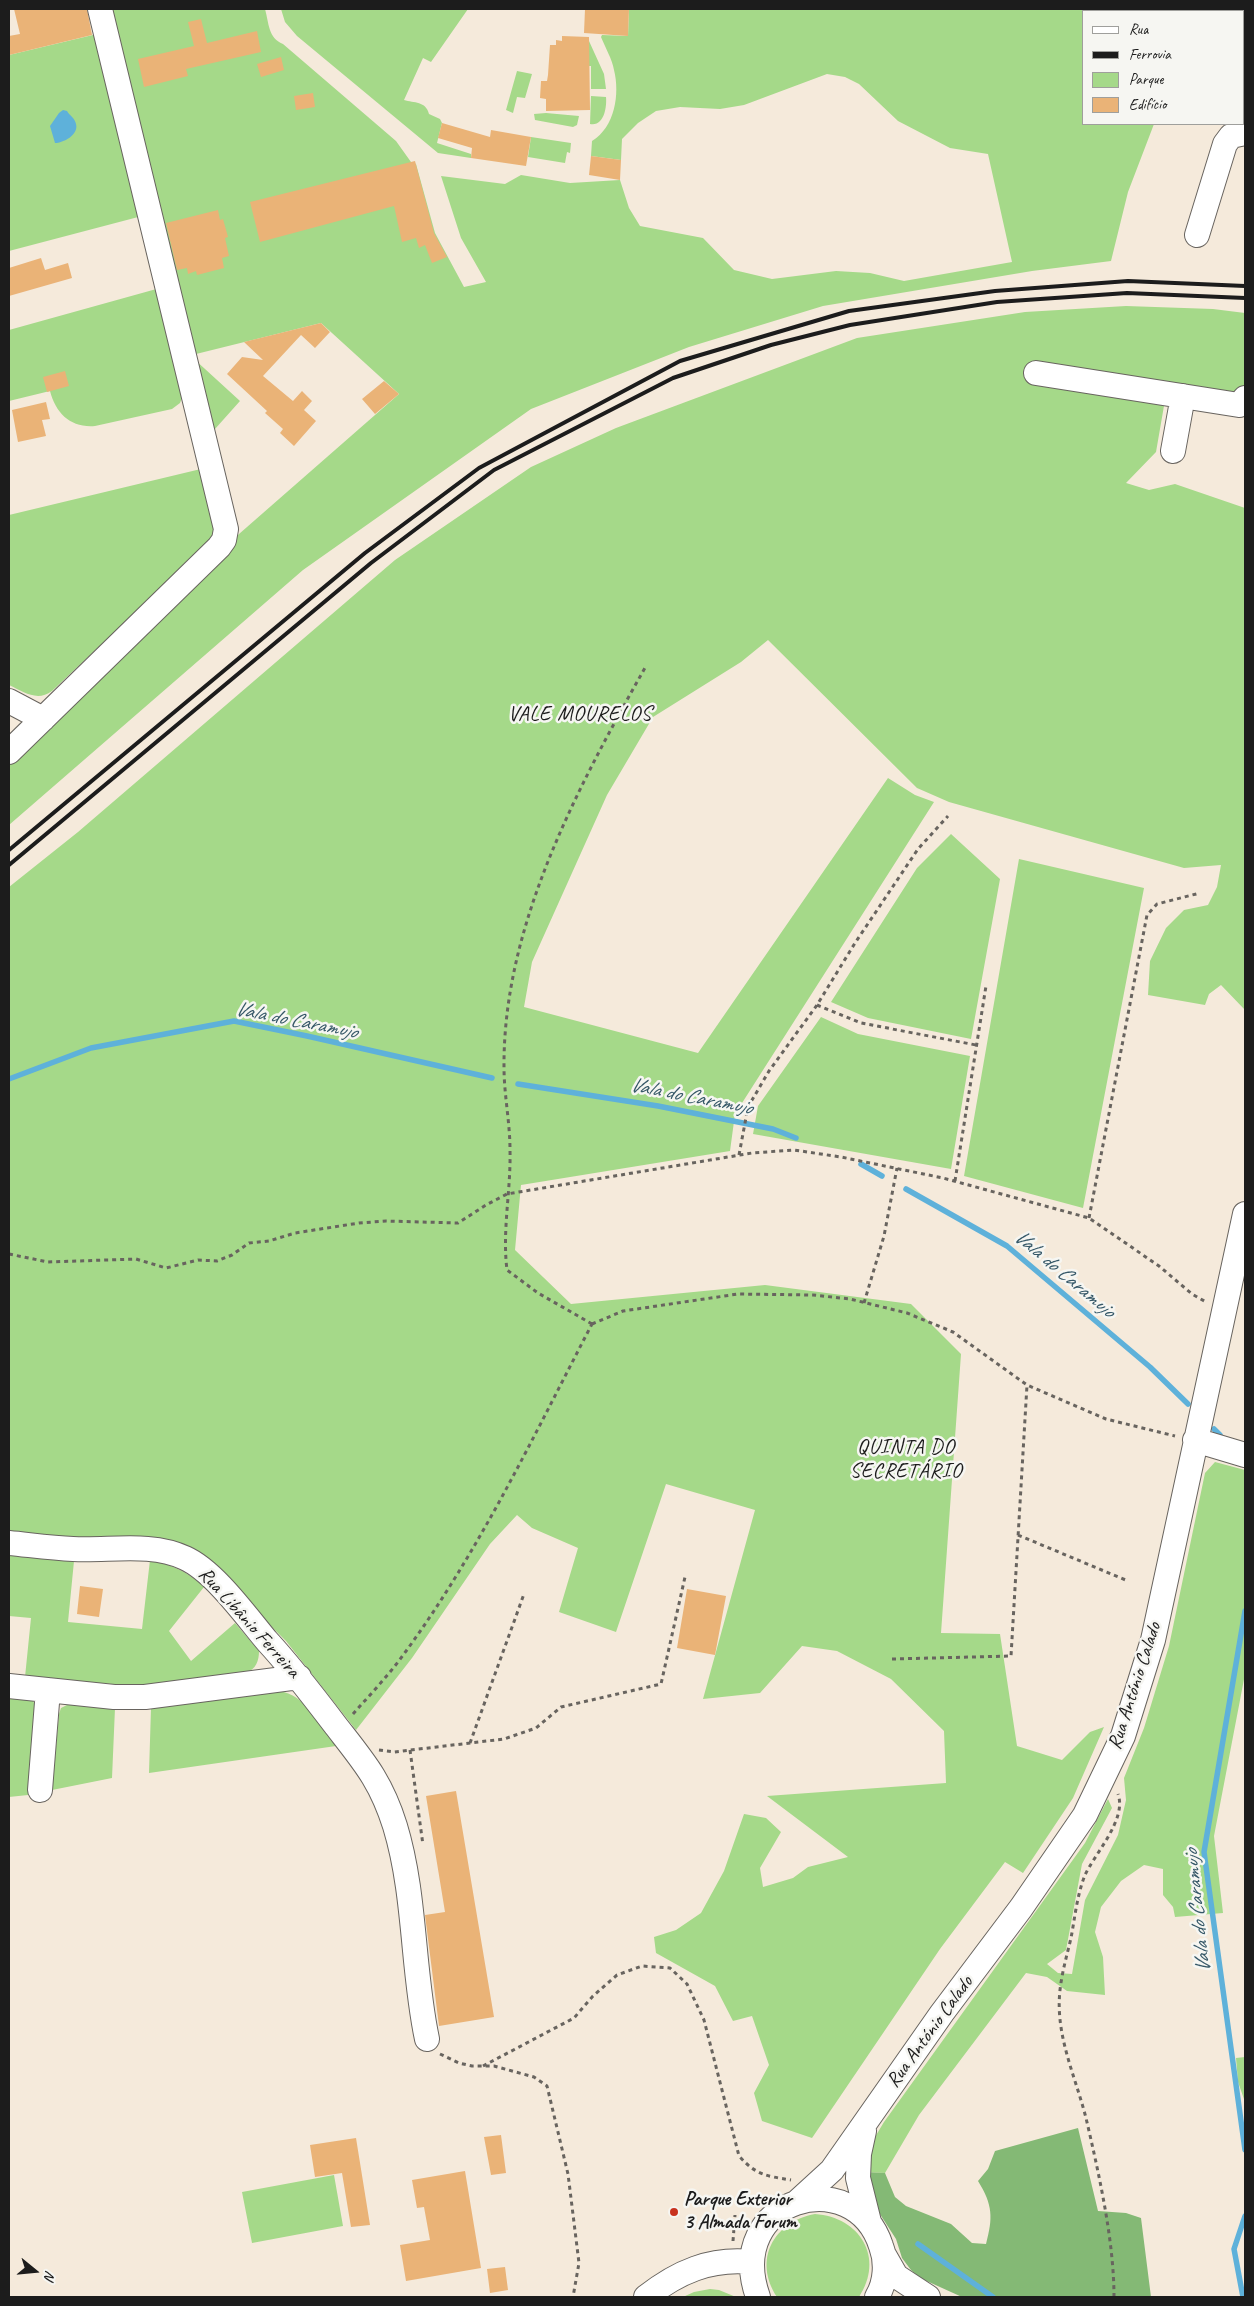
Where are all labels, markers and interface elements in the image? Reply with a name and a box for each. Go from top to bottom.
legend [1082,10,1244,125]
text: Rua [1129,20,1148,39]
text: Ferrovia [1129,45,1171,64]
text: Parque [1129,70,1163,89]
text: Edifício [1129,95,1166,114]
district label: VALE MOURELOS [507,701,653,727]
water label: Vala do Caramujo [233,997,359,1045]
water label: Vala do Caramujo [628,1073,754,1121]
water label: Vala do Caramujo [1009,1225,1119,1323]
district label: QUINTA DO SECRETÁRIO [849,1434,963,1484]
street label: Rua Libânio Ferreira [193,1563,305,1683]
street label: Rua António Calado [1103,1619,1167,1753]
water label: Vala do Caramujo [1179,1848,1217,1974]
street label: Rua António Calado [881,1972,979,2092]
place label: Parque Exterior 3 Almada Forum [684,2188,797,2235]
marker: Parque Exterior 3 Almada Forum [668,2206,680,2218]
north arrow [10,2246,60,2296]
text: N [40,2269,59,2282]

